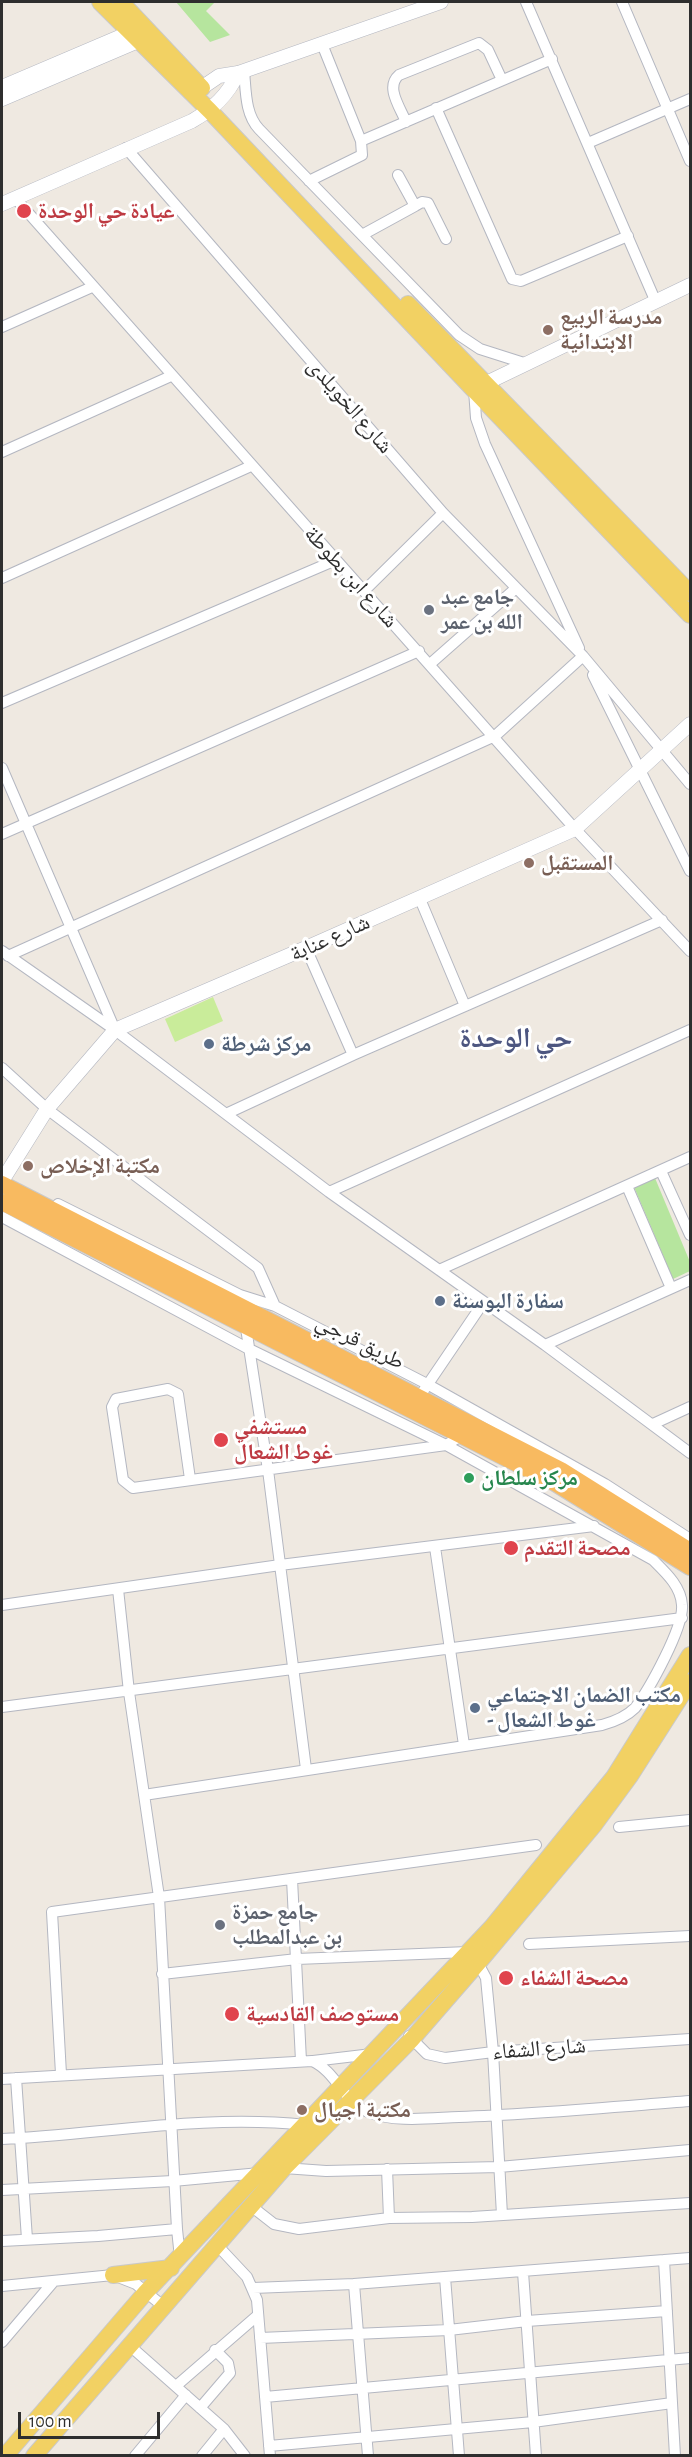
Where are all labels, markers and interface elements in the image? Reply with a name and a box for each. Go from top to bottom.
place label: عيادة حي الوحدة [38,198,175,224]
marker: عيادة حي الوحدة [15,202,33,220]
place label: مدرسة الربيع الابتدائية [560,304,663,356]
marker: مدرسة الربيع الابتدائية [541,323,555,337]
street label: شارع الخويلدى [302,353,398,459]
street label: شارع ابن بطوطة [298,521,404,633]
place label: جامع عبد الله بن عمر [441,584,523,636]
marker: جامع عبد الله بن عمر [422,603,436,617]
place label: المستقبل [541,850,613,876]
marker: المستقبل [522,856,536,870]
street label: شارع عنابة [286,909,374,967]
district label: حي الوحدة [459,1022,573,1056]
place label: مركز شرطة [221,1031,311,1057]
marker: مركز شرطة [202,1037,216,1051]
place label: مكتبة الإخلاص [40,1153,160,1179]
marker: مكتبة الإخلاص [21,1159,35,1173]
place label: سفارة البوسنة [452,1288,564,1314]
marker: سفارة البوسنة [433,1294,447,1308]
street label: طريق قرجي [311,1308,409,1376]
place label: مستشفي غوط الشعال [234,1414,333,1466]
marker: مستشفي غوط الشعال [212,1431,230,1449]
place label: مركز سلطان [481,1465,578,1491]
marker: مركز سلطان [462,1471,476,1485]
place label: مصحة التقدم [524,1535,631,1561]
marker: مصحة التقدم [502,1539,520,1557]
place label: مكتب الضمان الاجتماعي - غوط الشعال [487,1682,681,1734]
marker: مكتب الضمان الاجتماعي - غوط الشعال [468,1701,482,1715]
place label: جامع حمزة بن عبدالمطلب [232,1899,342,1951]
marker: جامع حمزة بن عبدالمطلب [213,1918,227,1932]
place label: مصحة الشفاء [520,1965,629,1991]
marker: مصحة الشفاء [497,1969,515,1987]
place label: مستوصف القادسية [246,2001,399,2027]
marker: مستوصف القادسية [223,2005,241,2023]
street label: شارع الشفاء [491,2033,587,2065]
place label: مكتبة اجيال [314,2097,411,2123]
marker: مكتبة اجيال [295,2103,309,2117]
scale bar [21,2400,164,2438]
text: 100 m [29,2413,72,2431]

